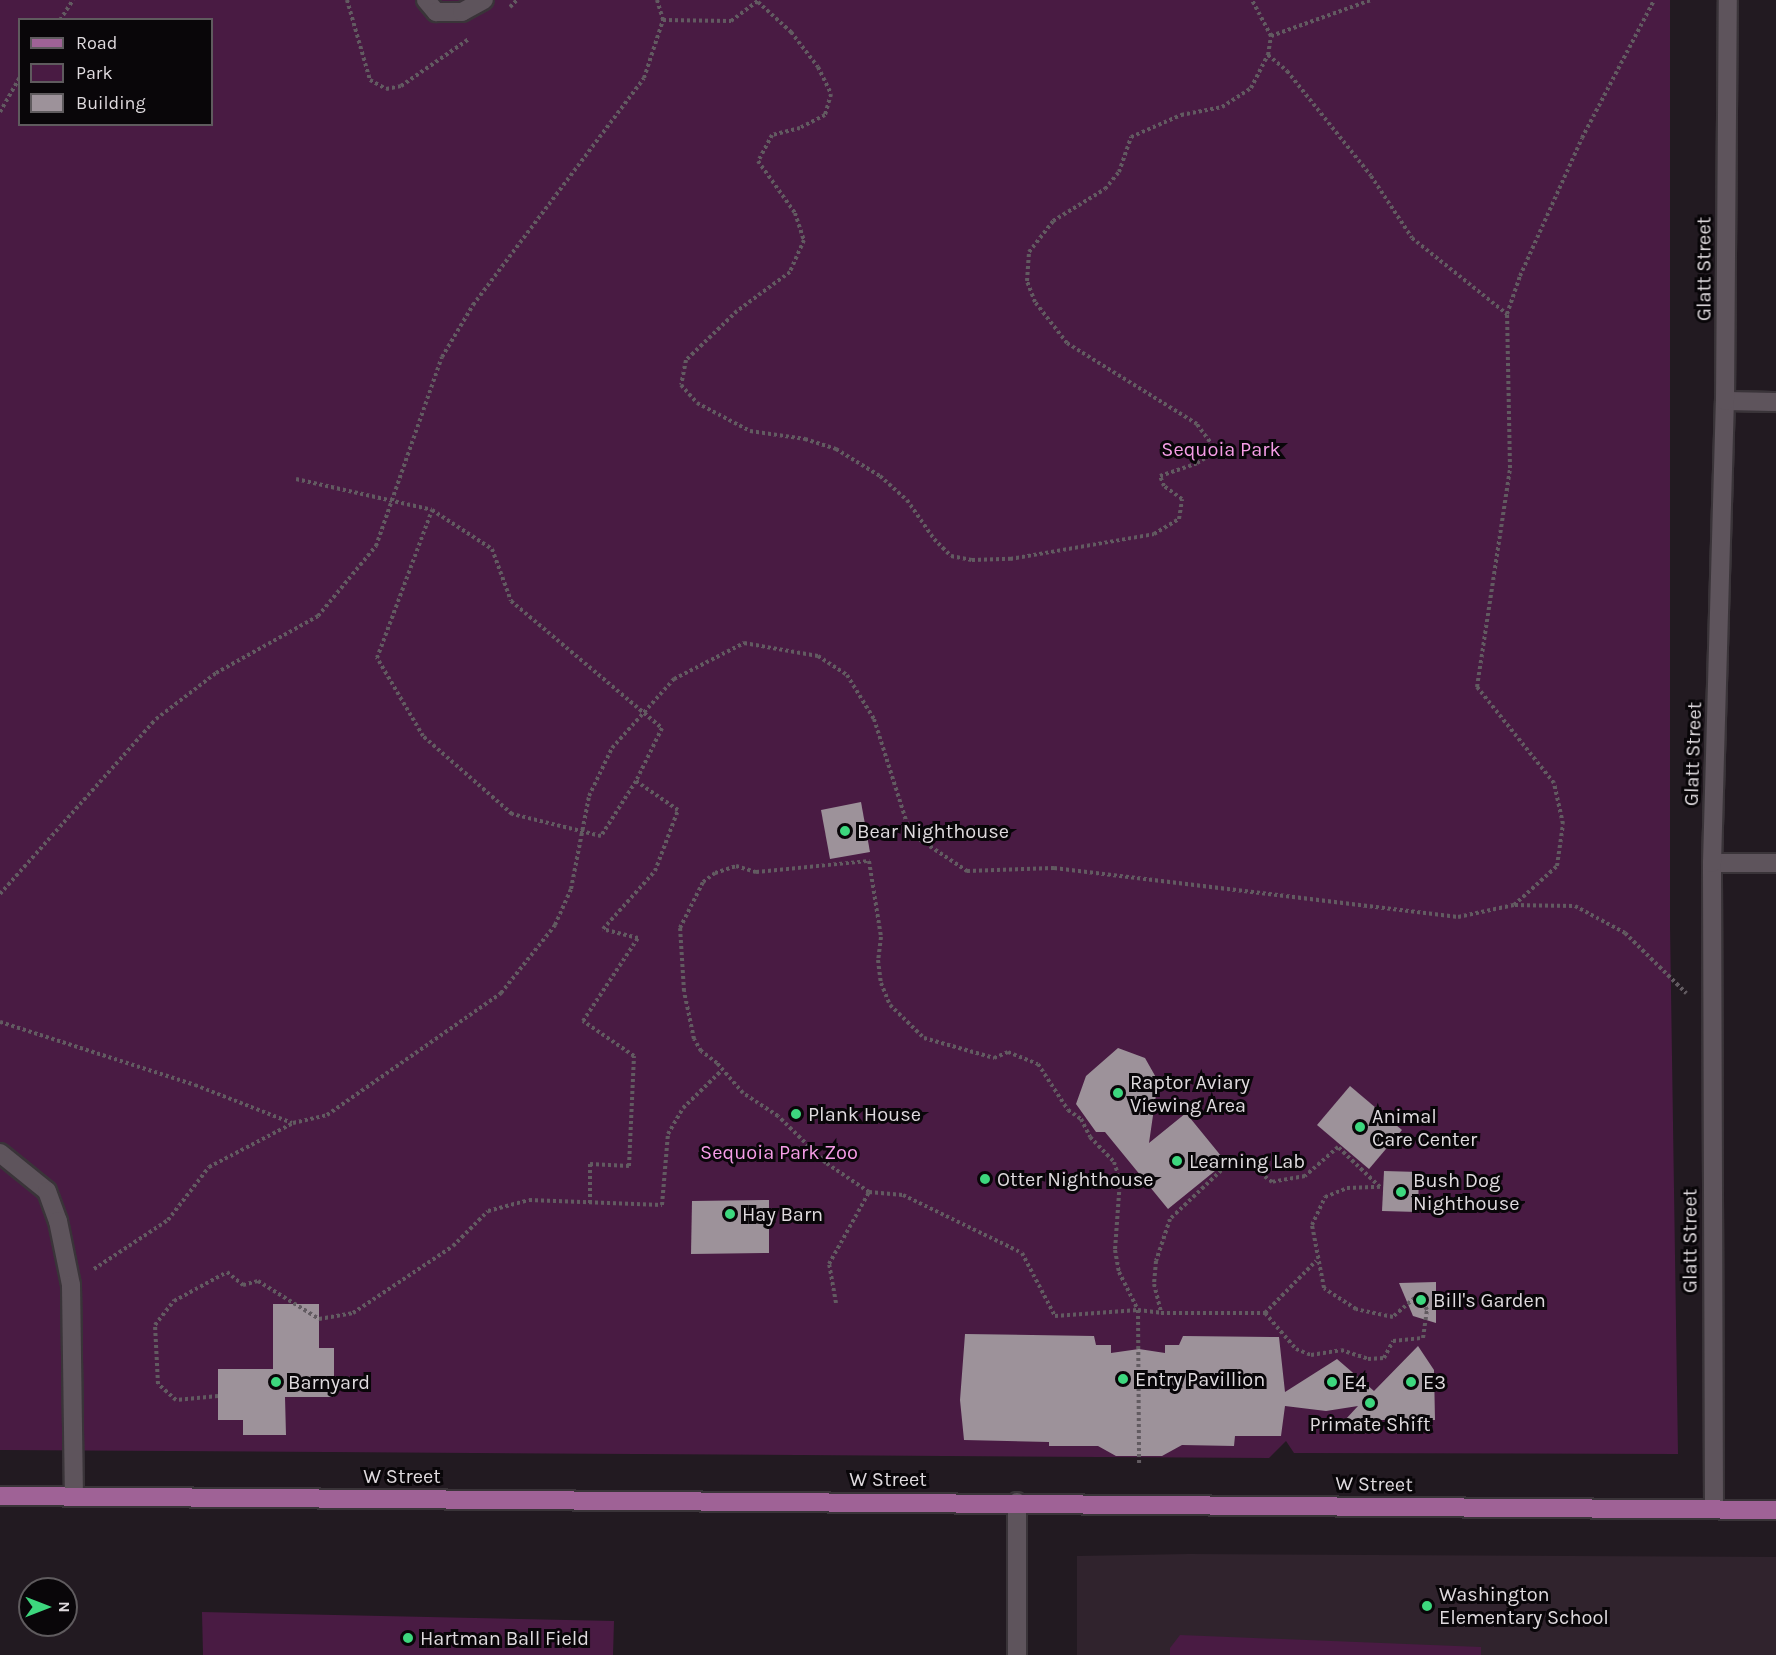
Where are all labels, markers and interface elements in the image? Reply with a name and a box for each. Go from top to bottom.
legend [18,18,213,126]
text: Road [76,32,117,54]
text: Park [76,62,113,84]
text: Building [76,92,146,114]
street label: Glatt Street [1692,217,1716,321]
park label: Sequoia Park [1161,437,1281,461]
street label: Glatt Street [1679,702,1707,806]
place label: Bear Nighthouse [857,819,1009,843]
marker: Bear Nighthouse [838,824,852,838]
place label: Raptor Aviary Viewing Area [1130,1070,1250,1117]
marker: Raptor Aviary Viewing Area [1111,1086,1125,1100]
place label: Plank House [808,1102,921,1126]
place label: Animal Care Center [1372,1104,1477,1151]
marker: Plank House [789,1107,803,1121]
marker: Animal Care Center [1353,1120,1367,1134]
park label: Sequoia Park Zoo [700,1140,858,1164]
place label: Learning Lab [1189,1149,1305,1173]
marker: Learning Lab [1170,1154,1184,1168]
place label: Otter Nighthouse [997,1167,1154,1191]
place label: Bush Dog Nighthouse [1413,1168,1519,1215]
marker: Otter Nighthouse [978,1172,992,1186]
marker: Bush Dog Nighthouse [1394,1185,1408,1199]
street label: Glatt Street [1678,1189,1702,1293]
place label: Hay Barn [742,1202,823,1226]
marker: Hay Barn [723,1207,737,1221]
place label: Bill's Garden [1433,1288,1546,1312]
marker: Bill's Garden [1414,1293,1428,1307]
place label: Entry Pavillion [1135,1367,1265,1391]
place label: Barnyard [288,1370,370,1394]
place label: E4 [1344,1370,1366,1394]
place label: E3 [1423,1370,1446,1394]
marker: Entry Pavillion [1116,1372,1130,1386]
marker: Barnyard [269,1375,283,1389]
marker: E4 [1325,1375,1339,1389]
marker: E3 [1404,1375,1418,1389]
marker: Primate Shift [1363,1396,1377,1410]
place label: Primate Shift [1309,1412,1431,1436]
street label: W Street [363,1464,441,1488]
street label: W Street [849,1467,927,1491]
street label: W Street [1335,1471,1413,1497]
north arrow [18,1577,78,1637]
place label: Washington Elementary School [1439,1582,1609,1629]
marker: Washington Elementary School [1420,1599,1434,1613]
text: N [55,1601,74,1613]
place label: Hartman Ball Field [420,1626,589,1650]
marker: Hartman Ball Field [401,1631,415,1645]

